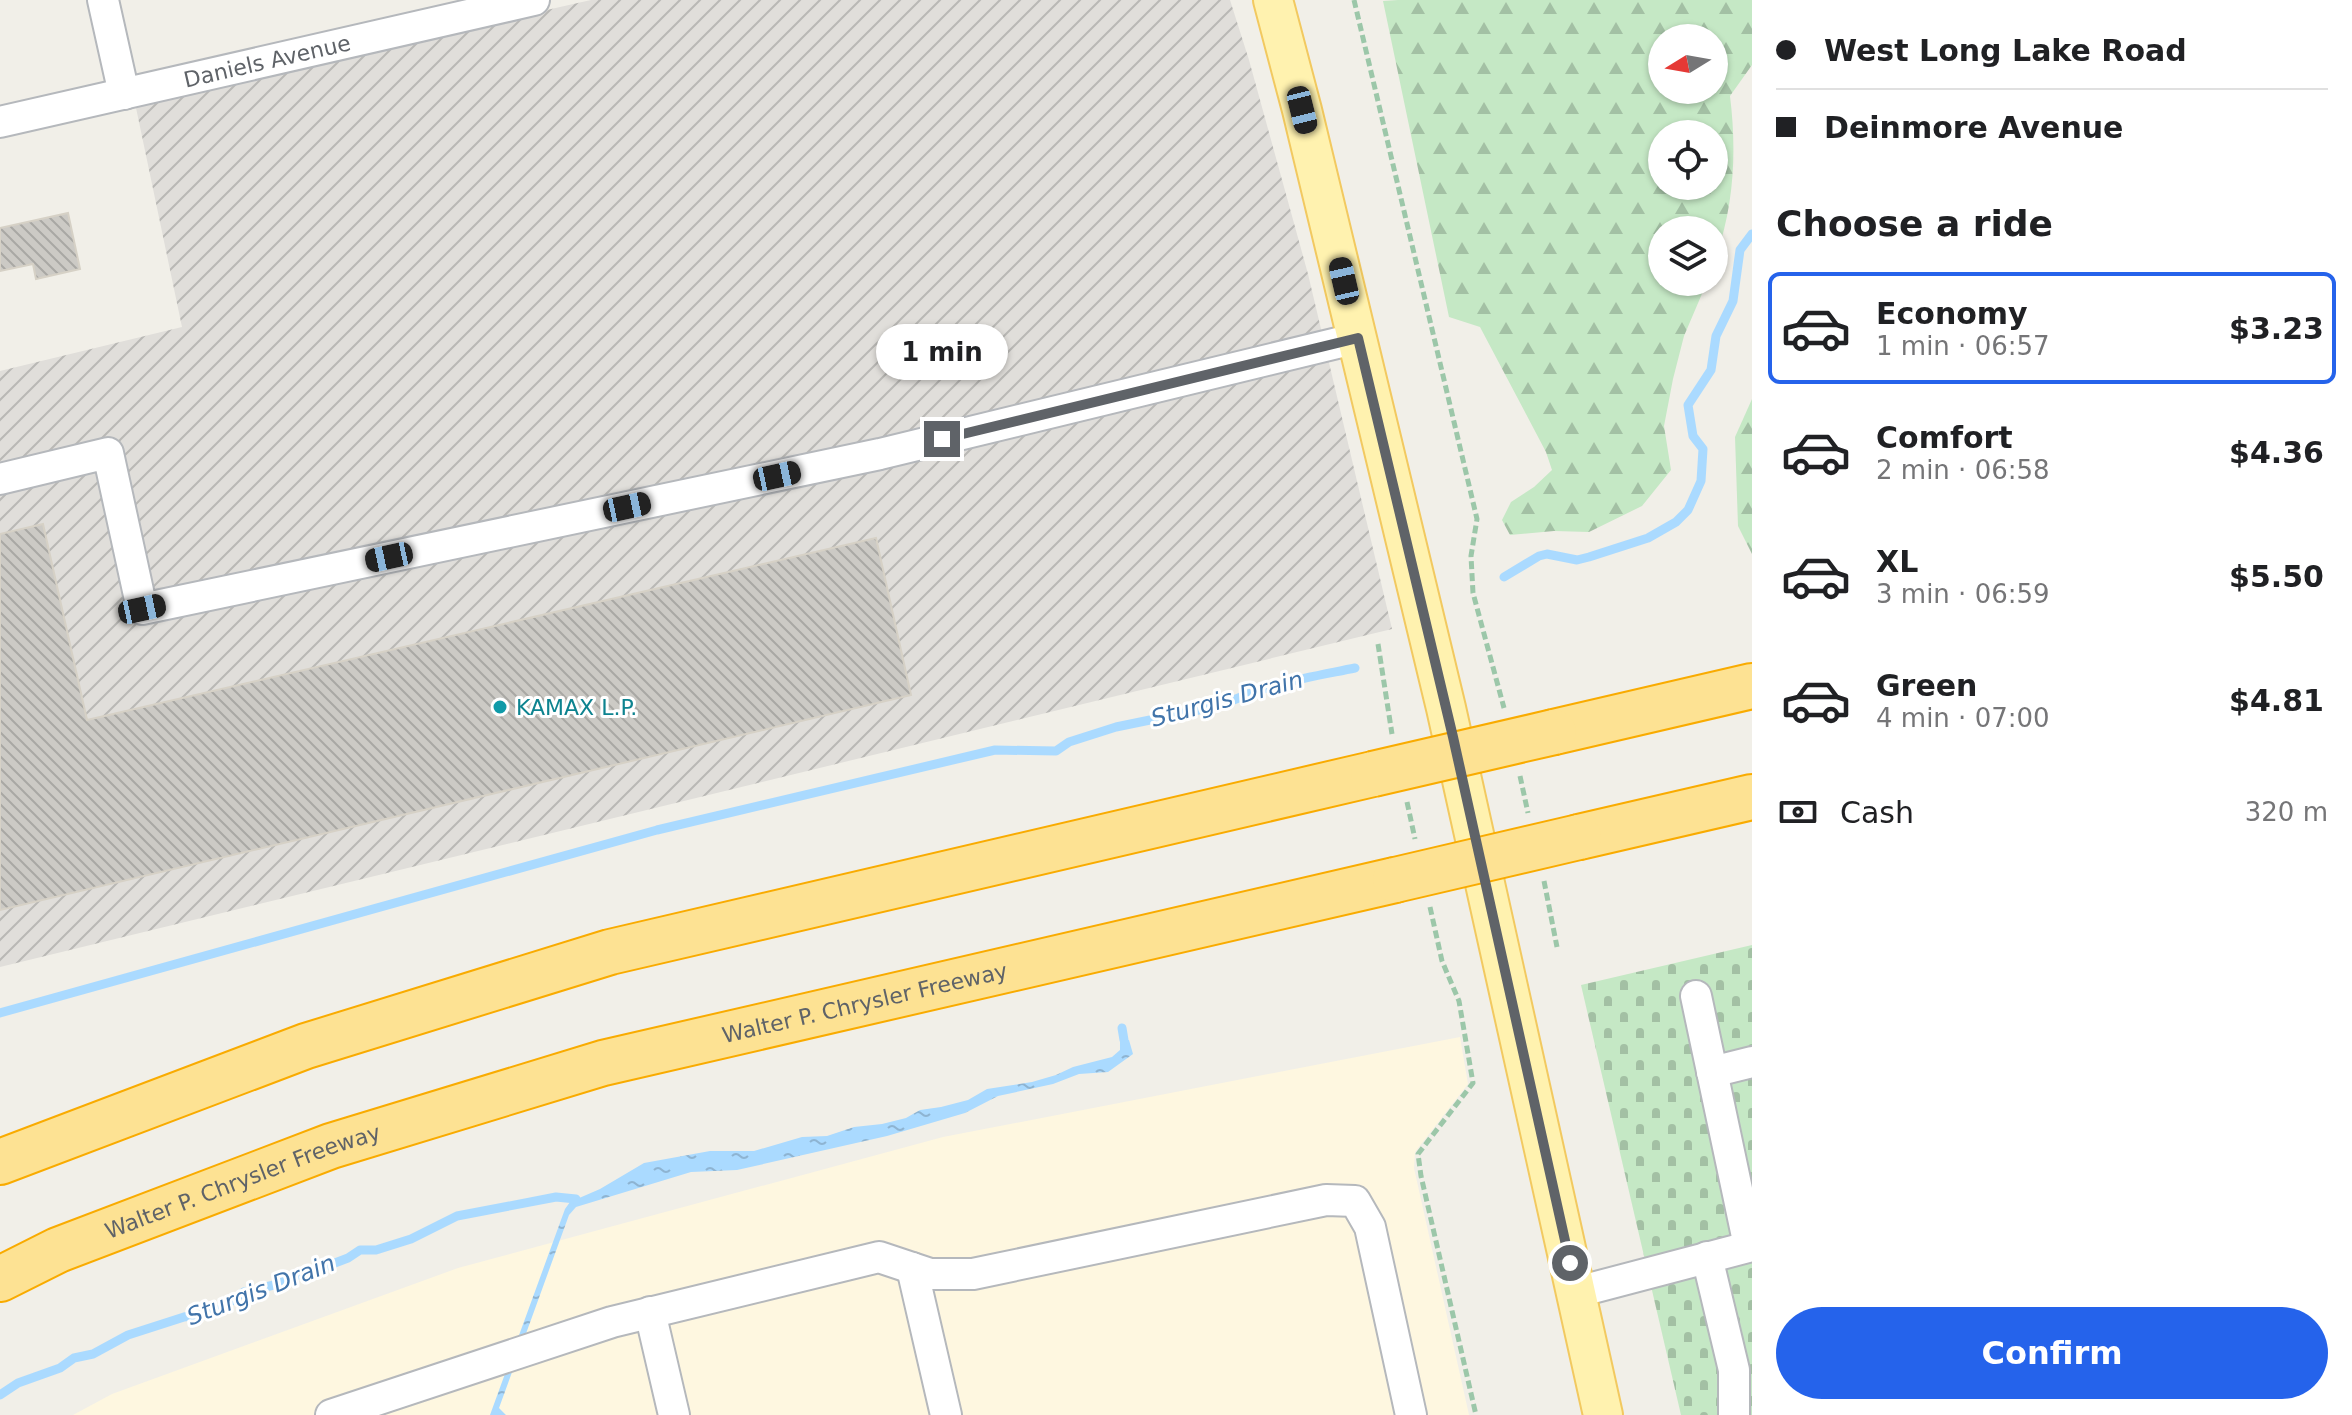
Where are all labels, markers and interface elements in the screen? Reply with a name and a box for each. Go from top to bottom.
north arrow [1648,24,1728,104]
map controls [1648,24,1728,296]
street label: Daniels Avenue [181,30,353,93]
text: West Long Lake Road [1824,33,2187,68]
car [1285,84,1319,136]
text: Deinmore Avenue [1824,110,2123,145]
button: locate [1648,120,1728,200]
text: Choose a ride [1776,203,2053,244]
button: layers [1648,216,1728,296]
car [1327,255,1361,307]
icon: car [1780,292,1852,364]
text: Economy [1876,296,2028,331]
text: $3.23 [2229,311,2324,346]
callout: 1 min [876,323,1008,379]
text: 1 min · 06:57 [1876,331,2050,361]
text: 1 min [901,337,983,367]
icon: car [1780,416,1852,488]
text: Comfort [1876,420,2013,455]
route end [924,421,960,457]
text: $4.36 [2229,435,2324,470]
text: 2 min · 06:58 [1876,455,2050,485]
car [751,459,803,493]
car [601,490,653,524]
car [363,540,415,574]
icon: car [1780,540,1852,612]
text: XL [1876,544,1918,579]
text: $5.50 [2229,559,2324,594]
text: 3 min · 06:59 [1876,579,2050,609]
car [116,592,168,626]
icon: car [1780,664,1852,736]
water label: Sturgis Drain [1148,665,1306,733]
text: Green [1876,668,1977,703]
text: $4.81 [2229,683,2324,718]
place label: KAMAX L.P. [516,695,637,720]
marker: KAMAX L.P. [491,698,509,716]
text: 4 min · 07:00 [1876,703,2050,733]
icon: cash [1776,790,1820,834]
text: Cash [1840,795,1914,830]
text: 320 m [2245,797,2328,827]
street label: Walter P. Chrysler Freeway [720,958,1010,1048]
street label: Walter P. Chrysler Freeway [102,1120,384,1244]
route start [1552,1245,1588,1281]
water label: Sturgis Drain [183,1249,339,1331]
button: Confirm [1776,1307,2328,1399]

